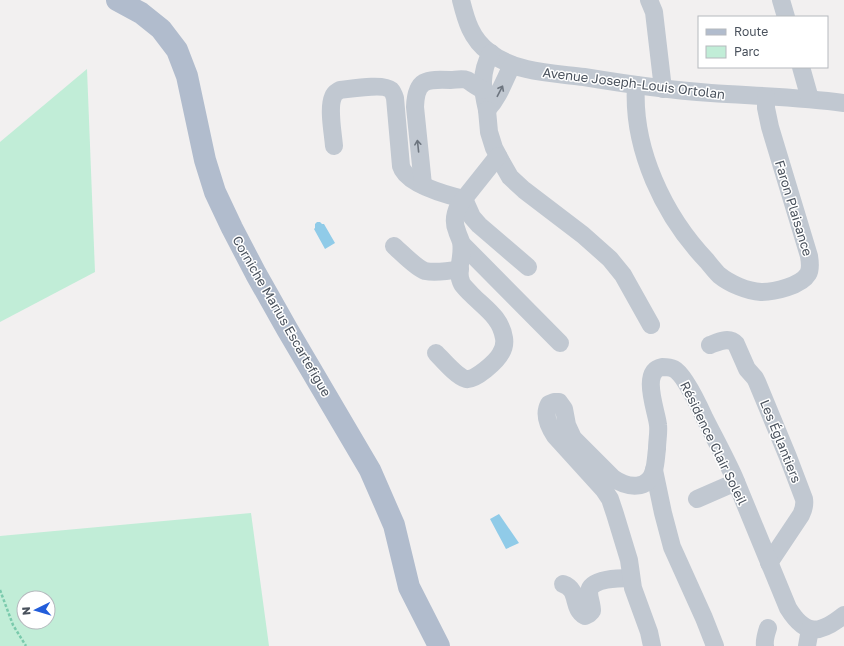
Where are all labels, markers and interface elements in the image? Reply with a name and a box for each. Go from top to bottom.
legend [698,16,828,68]
text: Route [734,24,768,39]
text: Parc [734,44,760,59]
street label: Avenue Joseph-Louis Ortolan [542,64,726,102]
one-way arrow [497,85,504,97]
one-way arrow [415,140,422,153]
street label: Faron Plaisance [772,158,816,258]
street label: Corniche Marius Escartefigue [229,233,335,399]
street label: Résidence Clair Soleil [677,379,751,507]
street label: Les Églantiers [757,397,805,485]
north arrow [16,590,56,630]
text: N [19,606,32,616]

